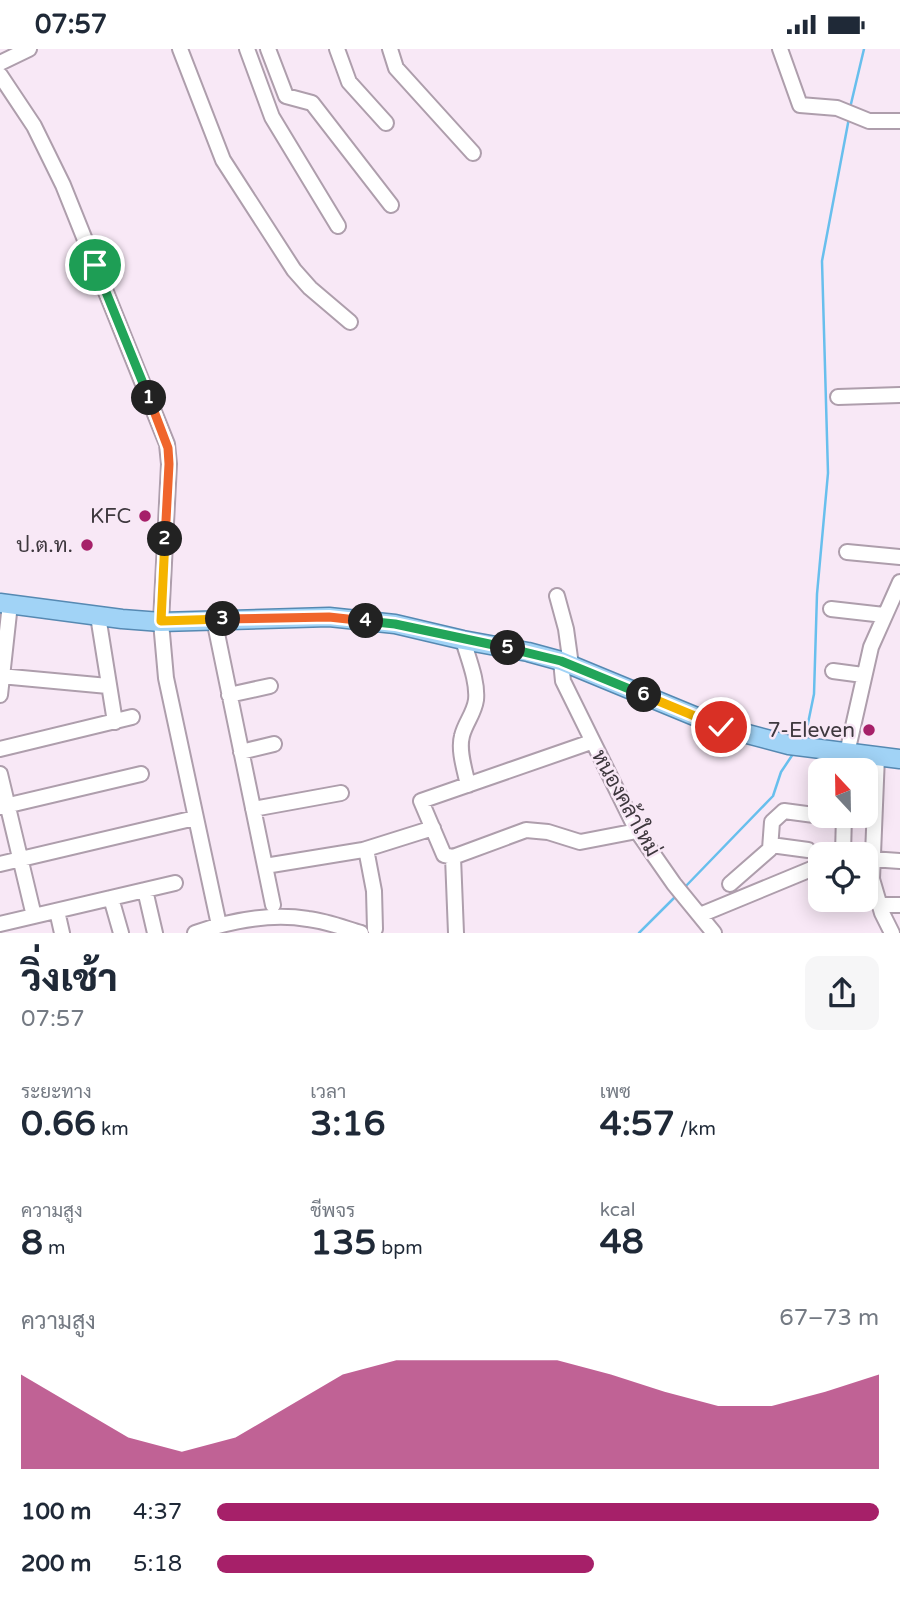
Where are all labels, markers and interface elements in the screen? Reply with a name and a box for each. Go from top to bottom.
text: 07:57 [35,9,107,40]
pin [65,235,125,295]
icon: arrive [76,246,114,284]
pin: 1 [132,381,166,415]
text: 1 [143,386,154,408]
place label: KFC [90,504,131,529]
marker: KFC [137,508,153,524]
pin: 2 [148,521,182,557]
text: 2 [159,527,170,549]
place label: ป.ต.ท. [16,533,73,558]
marker: ป.ต.ท. [79,537,95,553]
pin: 3 [206,601,241,637]
pin: 4 [348,603,384,639]
text: 3 [217,607,228,629]
text: 4 [360,609,371,631]
pin: 5 [490,631,526,665]
text: 5 [502,636,513,658]
pin: 6 [626,677,662,713]
text: 6 [638,683,649,705]
pin [691,697,751,757]
icon: check [702,708,740,746]
place label: 7-Eleven [768,718,855,743]
marker: 7-Eleven [861,722,877,738]
street label: หนองคล้าใหม่ [586,745,666,861]
north arrow [808,758,878,828]
map controls [808,758,878,912]
button: locate [808,842,878,912]
text: วิ่งเช้า [21,956,118,1002]
button: share [805,956,879,1030]
text: 07:57 [21,1005,85,1033]
text: ระยะทาง [21,1081,92,1103]
text: เวลา [310,1081,346,1103]
text: เพซ [600,1081,631,1103]
text: 0.66 [21,1103,96,1145]
text: 3:16 [310,1103,385,1145]
text: 4:57 [600,1103,675,1145]
text: km [96,1118,129,1140]
text: /km [675,1118,716,1140]
text: kcal [600,1199,635,1221]
text: ความสูง [21,1200,83,1222]
text: ชีพจร [310,1200,355,1222]
text: 48 [600,1221,644,1263]
text: 8 [21,1222,43,1264]
text: 135 [310,1222,376,1264]
text: m [43,1237,65,1259]
text: bpm [376,1237,423,1259]
text: 67–73 m [779,1304,879,1332]
text: ความสูง [21,1308,96,1336]
text: 100 m [21,1498,91,1526]
text: 4:37 [133,1498,182,1526]
text: 200 m [21,1550,91,1578]
text: 5:18 [133,1550,182,1578]

